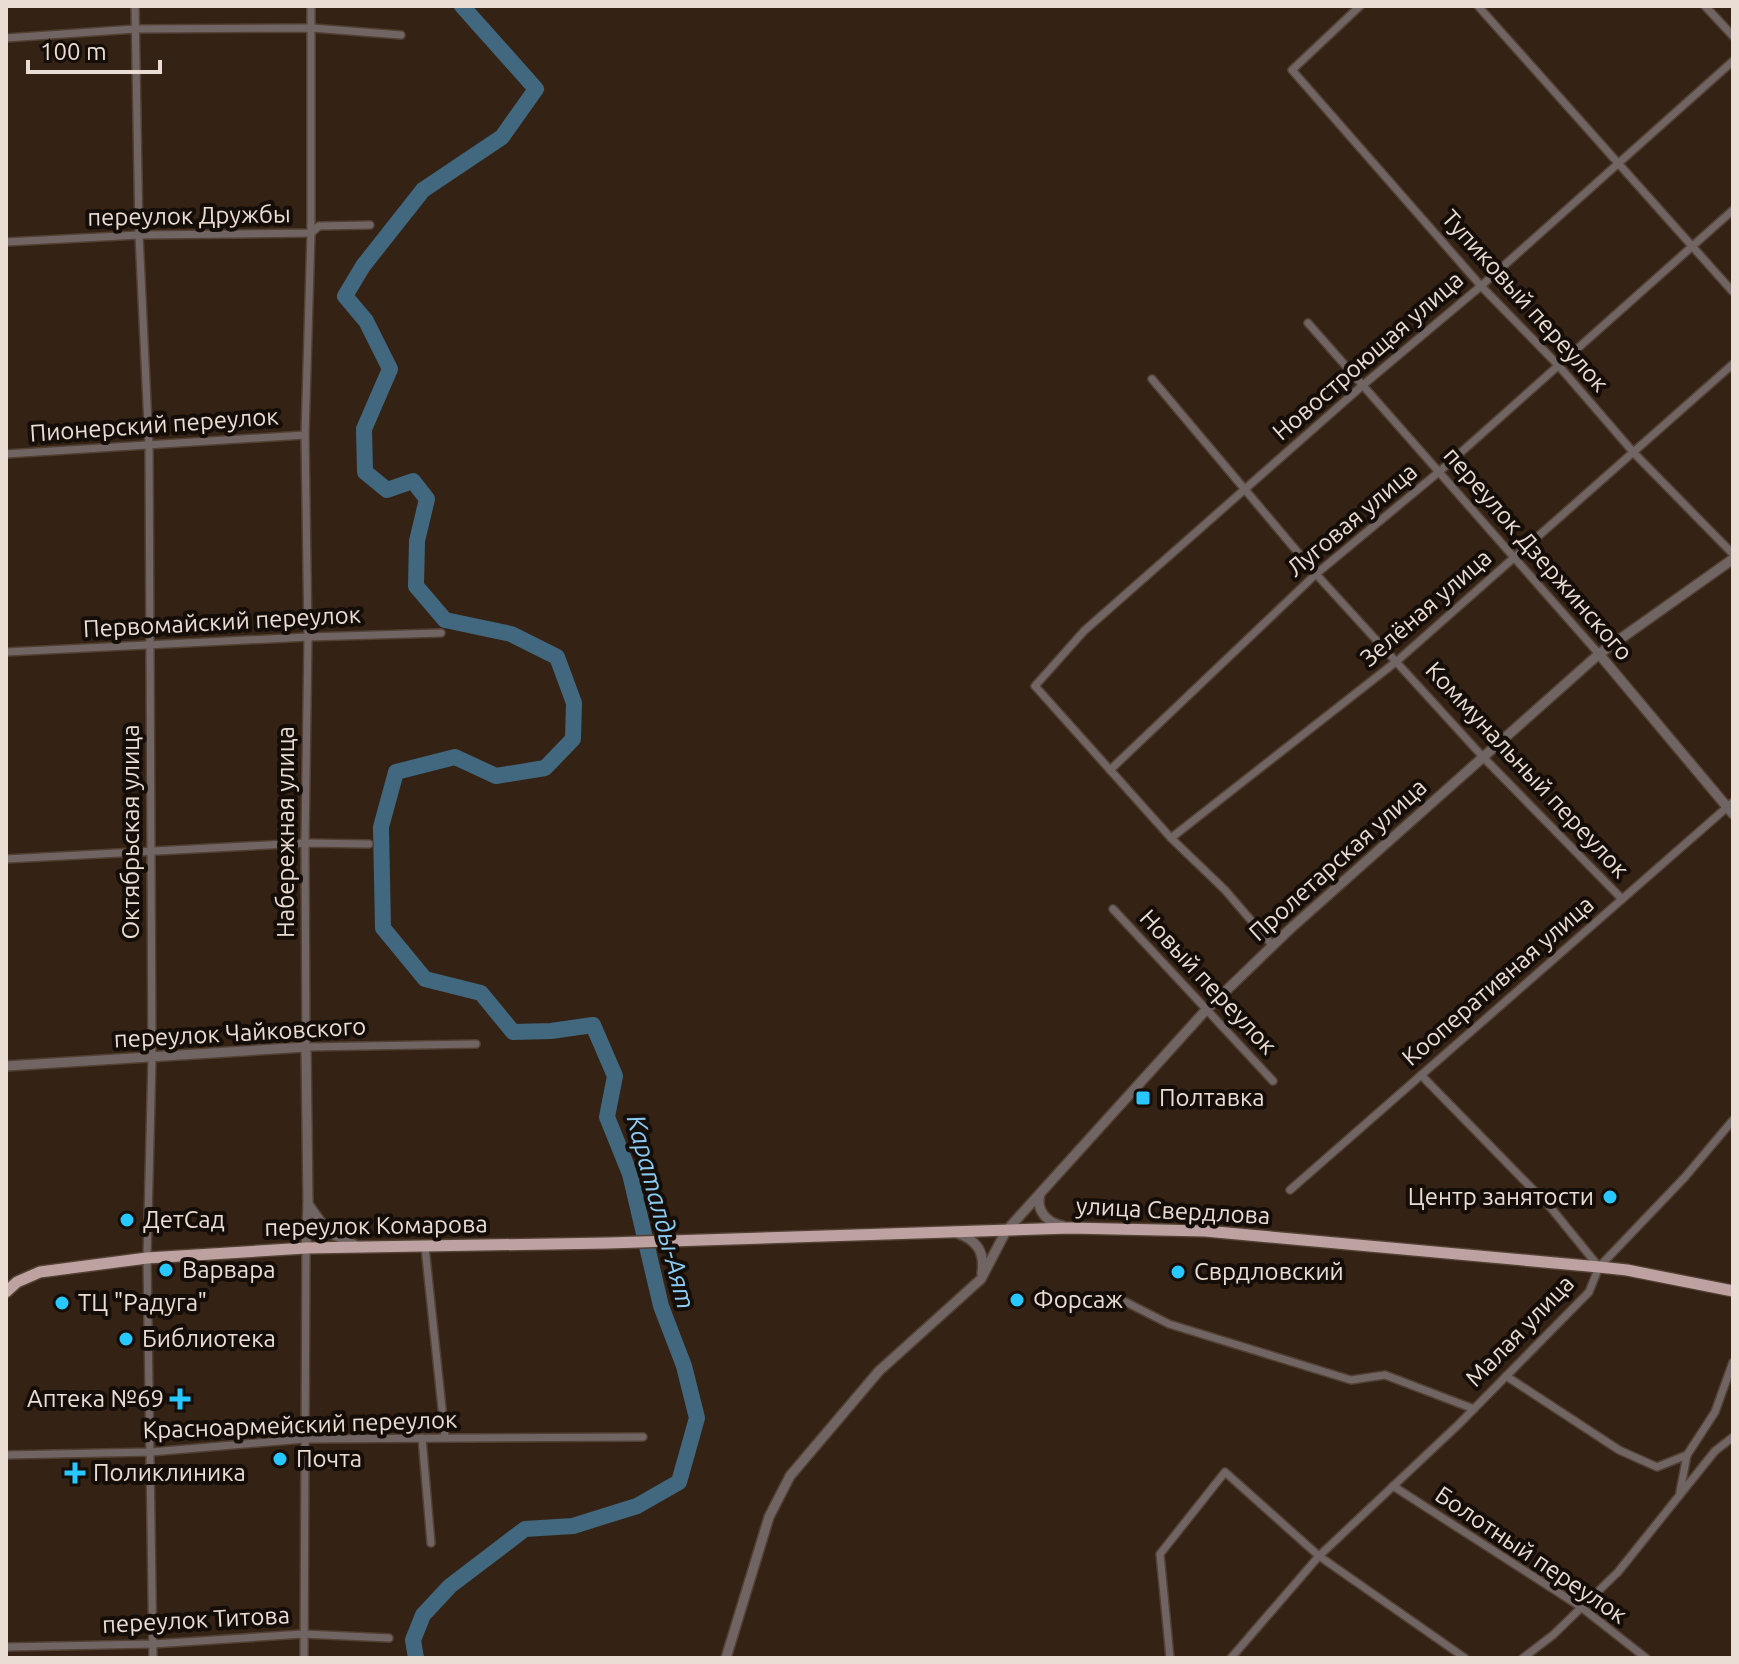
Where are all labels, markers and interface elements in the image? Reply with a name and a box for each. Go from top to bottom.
scale bar [28,24,160,74]
text: 100 m [40,38,107,65]
street label: переулок Дружбы [87,200,291,231]
street label: Тупиковый переулок [1437,204,1614,397]
street label: Новостроющая улица [1267,266,1468,446]
street label: Пионерский переулок [29,402,279,447]
street label: переулок Дзержинского [1438,442,1638,666]
street label: Луговая улица [1281,457,1422,582]
street label: Зелёная улица [1355,543,1497,672]
street label: Первомайский переулок [82,601,362,642]
street label: Коммунальный переулок [1420,656,1634,883]
street label: Октябрьская улица [117,724,144,940]
street label: Набережная улица [272,726,299,938]
street label: Пролетарская улица [1244,773,1432,946]
street label: Кооперативная улица [1397,890,1599,1071]
street label: Новый переулок [1135,904,1282,1059]
street label: переулок Чайковского [113,1012,367,1053]
place label: Полтавка [1159,1084,1265,1111]
marker: Полтавка [1134,1089,1152,1107]
water label: Караталды-Аят [622,1112,701,1312]
place label: Центр занятости [1408,1183,1594,1210]
marker: Центр занятости [1601,1188,1619,1206]
street label: улица Свердлова [1075,1192,1271,1229]
place label: ДетСад [143,1206,225,1233]
street label: переулок Комарова [264,1210,488,1241]
marker: ДетСад [118,1211,136,1229]
place label: Варвара [182,1256,276,1283]
place label: Сврдловский [1194,1258,1344,1285]
marker: Варвара [157,1261,175,1279]
marker: Сврдловский [1169,1263,1187,1281]
street label: Малая улица [1460,1270,1579,1392]
place label: Форсаж [1033,1286,1123,1313]
place label: ТЦ "Радуга" [78,1289,207,1316]
marker: Форсаж [1008,1291,1026,1309]
marker: ТЦ "Радуга" [53,1294,71,1312]
place label: Библиотека [142,1325,276,1352]
marker: Библиотека [117,1330,135,1348]
place label: Аптека №69 [27,1385,164,1412]
marker: Аптека №69 [171,1390,189,1408]
street label: Красноармейский переулок [142,1406,458,1443]
place label: Почта [296,1445,362,1472]
marker: Почта [271,1450,289,1468]
place label: Поликлиника [93,1459,246,1486]
marker: Поликлиника [64,1462,86,1484]
street label: Болотный переулок [1430,1480,1632,1629]
street label: переулок Титова [101,1601,291,1638]

